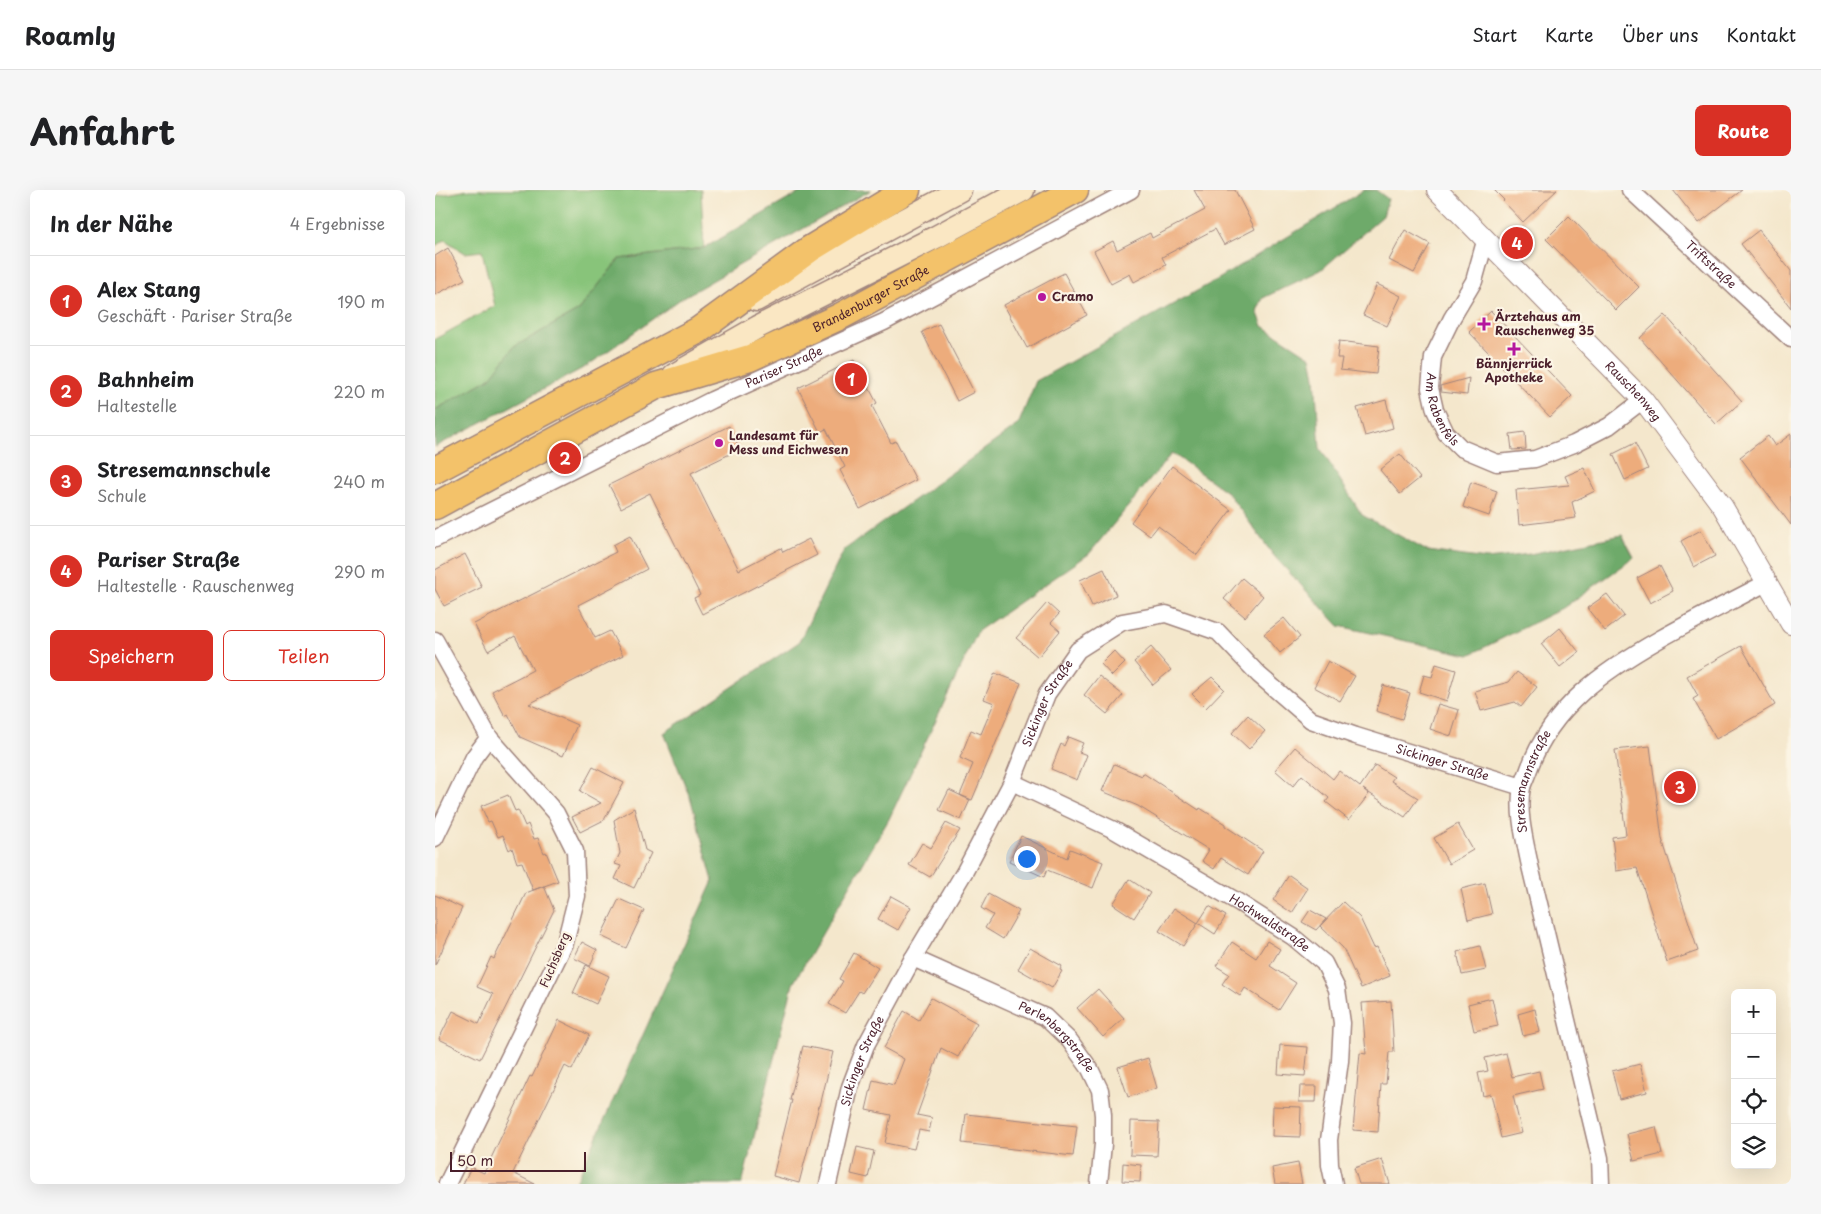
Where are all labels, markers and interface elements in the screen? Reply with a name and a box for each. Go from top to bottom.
text: Roamly [25,17,116,53]
text: Start [1472,21,1517,48]
text: Karte [1545,21,1594,48]
text: Über uns [1622,21,1698,48]
text: Kontakt [1726,21,1796,48]
text: Anfahrt [30,104,175,157]
button: Route [1695,105,1791,156]
text: In der Nähe [50,207,172,239]
text: 4 Ergebnisse [290,211,385,235]
pin: 4 [1501,224,1533,262]
street label: Triftstraße [1682,236,1741,292]
street label: Brandenburger Straße [809,260,932,336]
text: Alex Stang [97,275,201,303]
place label: Cramo [1052,287,1093,305]
text: 1 [62,289,70,313]
text: 190 m [337,289,385,313]
marker: Cramo [1036,291,1048,303]
text: Geschäft · Pariser Straße [97,303,293,327]
place label: Ärztehaus am Rauschenweg 35 [1495,307,1594,339]
marker: Ärztehaus am Rauschenweg 35 [1477,317,1491,331]
street label: Pariser Straße [742,341,825,392]
marker: Bännjerrück Apotheke [1508,343,1520,355]
place label: Bännjerrück Apotheke [1476,354,1552,386]
street label: Rauschenweg [1601,356,1666,425]
pin: 1 [835,360,867,398]
text: Bahnheim [97,365,194,393]
street label: Am Rabenfels [1422,372,1464,450]
text: 2 [60,379,72,403]
text: 220 m [334,379,385,403]
text: Haltestelle [97,393,177,417]
place label: Landesamt für Mess und Eichwesen [729,426,848,458]
marker: Landesamt für Mess und Eichwesen [713,437,725,449]
pin: 2 [549,439,581,477]
text: Stresemannschule [97,455,271,483]
text: 3 [61,469,71,493]
text: 240 m [333,469,385,493]
text: Schule [97,483,147,507]
text: Pariser Straße [97,545,240,573]
text: 4 [61,559,71,583]
text: 290 m [334,559,385,583]
text: Haltestelle · Rauschenweg [97,573,295,597]
button: Speichern [50,630,213,681]
button: Teilen [223,630,385,681]
street label: Sickinger Straße [1017,655,1077,749]
street label: Stresemannstraße [1510,726,1555,834]
street label: Sickinger Straße [1394,739,1491,784]
pin: 3 [1664,768,1696,806]
your location [1014,846,1040,872]
street label: Hochwaldstraße [1226,889,1314,956]
street label: Fuchsberg [534,929,574,990]
map controls [1731,989,1776,1169]
button: + [1731,989,1776,1034]
street label: Perlenbergstraße [1016,996,1099,1075]
street label: Sickinger Straße [836,1012,888,1108]
button: − [1731,1034,1776,1079]
button: locate [1731,1079,1776,1124]
button: layers [1731,1124,1776,1169]
scale bar [450,1149,586,1172]
text: 50 m [457,1150,493,1171]

